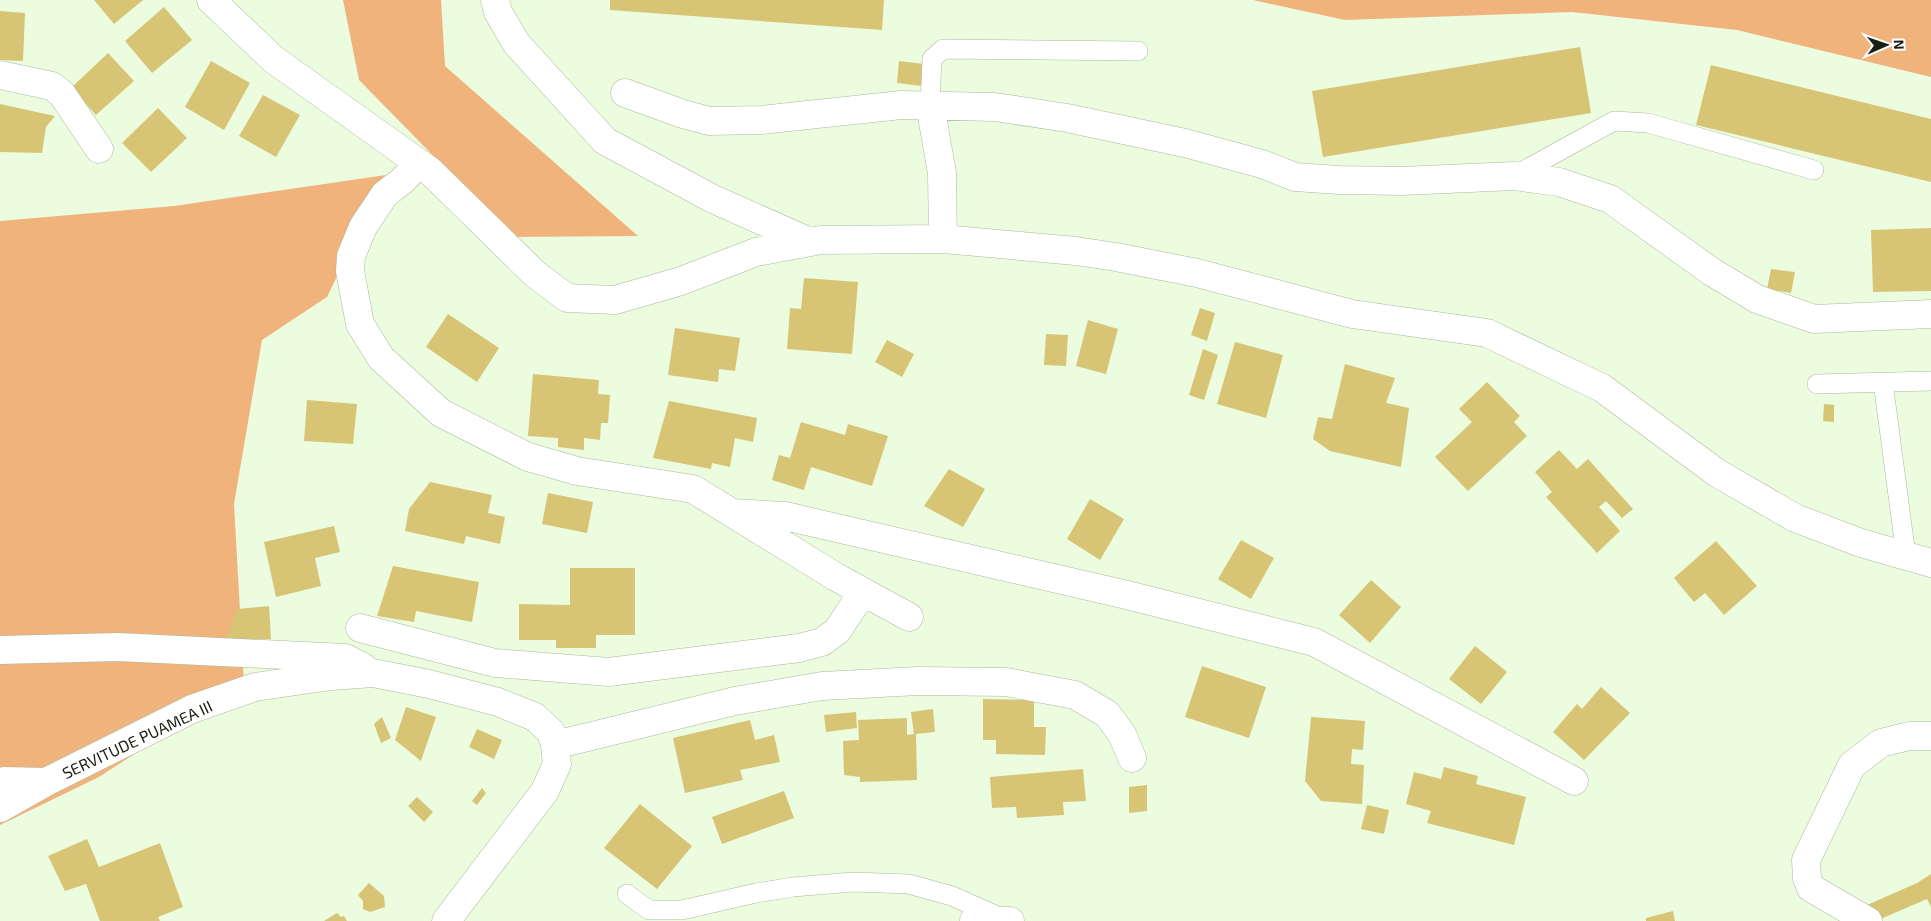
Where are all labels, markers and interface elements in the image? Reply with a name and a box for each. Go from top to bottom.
north arrow [1861,20,1911,70]
text: N [1891,39,1908,50]
street label: SERVITUDE PUAMEA III [59,696,215,782]

